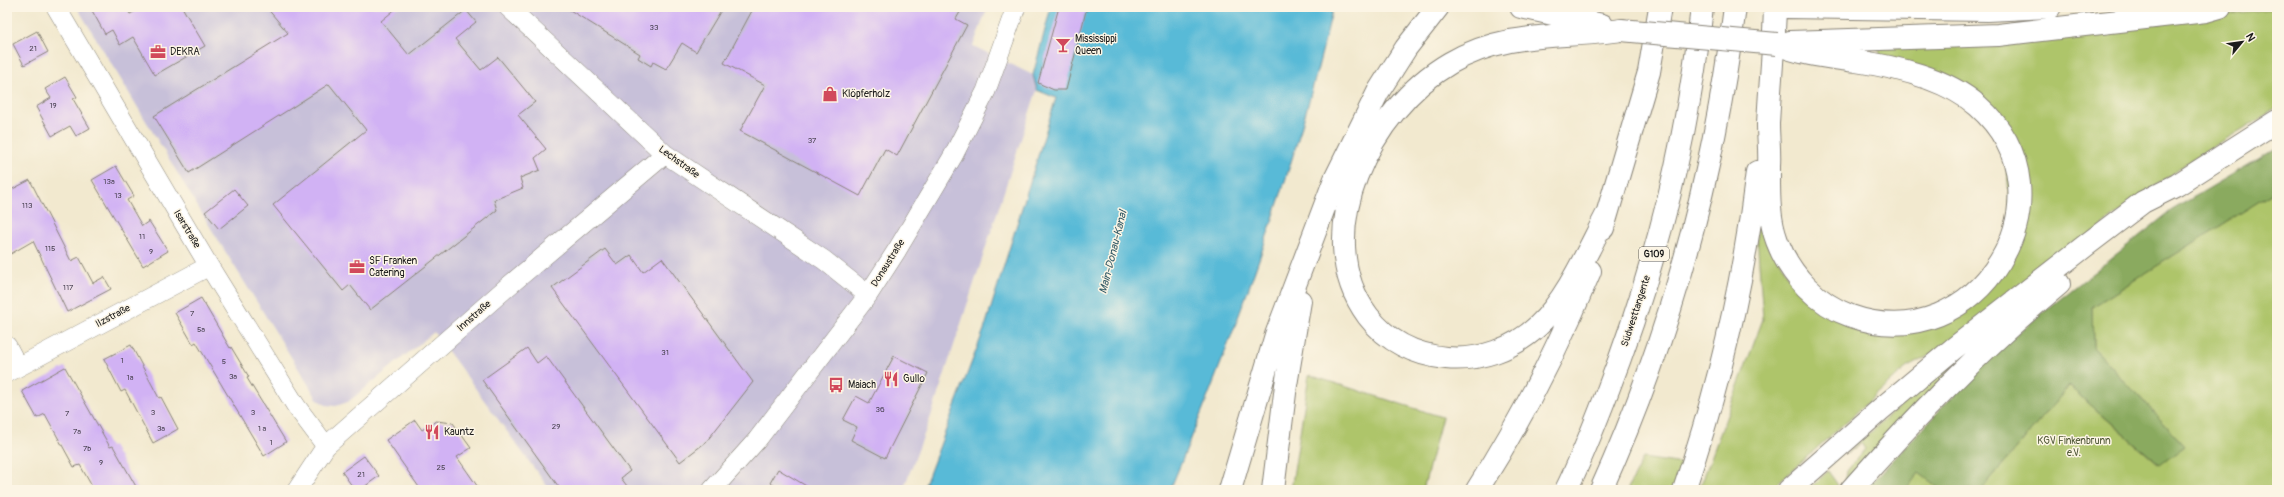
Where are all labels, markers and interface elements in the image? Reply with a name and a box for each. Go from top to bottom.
north arrow [2222,22,2262,62]
house number: 33 [650,23,659,32]
text: N [2243,31,2258,44]
place label: Mississippi Queen [1075,33,1117,57]
bar icon: Mississippi Queen [1054,36,1072,54]
office icon: DEKRA [149,43,167,61]
house number: 21 [29,44,37,53]
place label: DEKRA [170,46,200,58]
shop icon: Klöpferholz [821,85,839,103]
place label: Klöpferholz [842,88,890,100]
house number: 19 [49,101,57,110]
house number: 37 [808,136,817,145]
street label: Lechstraße [656,143,702,181]
house number: 13a [103,177,115,186]
house number: 13 [114,191,122,200]
house number: 113 [22,201,33,210]
street label: Isarstraße [171,208,203,250]
water label: Main-Donau-Kanal [1096,208,1130,295]
house number: 11 [139,232,145,241]
street label: Donaustraße [869,237,907,289]
house number: 115 [45,244,55,253]
house number: 9 [149,247,153,256]
road number: G109 [1639,247,1669,261]
place label: SF Franken Catering [369,255,418,279]
office icon: SF Franken Catering [348,258,366,276]
street label: Südwesttangente [1619,274,1653,348]
house number: 117 [63,283,74,292]
street label: Innstraße [455,298,493,334]
street label: Ilzstraße [94,302,132,330]
house number: 7 [190,309,195,318]
house number: 5a [197,325,205,334]
house number: 31 [661,348,669,357]
house number: 1 [120,356,124,365]
house number: 5 [222,357,226,366]
restaurant icon: Gullo [882,370,900,388]
house number: 3a [229,372,237,381]
house number: 1a [127,373,134,382]
place label: Gullo [903,373,925,385]
bus stop icon: Maiach [827,376,845,394]
place label: Maiach [848,379,876,391]
house number: 36 [875,405,885,414]
house number: 3 [151,408,156,417]
house number: 3 [251,408,256,417]
house number: 7 [65,409,70,418]
house number: 29 [552,422,560,431]
restaurant icon: Kauntz [423,423,441,441]
house number: 3a [157,424,165,433]
house number: 1 a [258,424,267,433]
place label: Kauntz [444,426,474,438]
house number: 7a [73,427,81,436]
park label: KGV Finkenbrunn e.V. [2037,435,2111,459]
house number: 1 [269,438,273,447]
house number: 7b [83,444,91,453]
house number: 9 [99,458,103,467]
house number: 25 [437,463,445,472]
house number: 21 [357,470,365,479]

